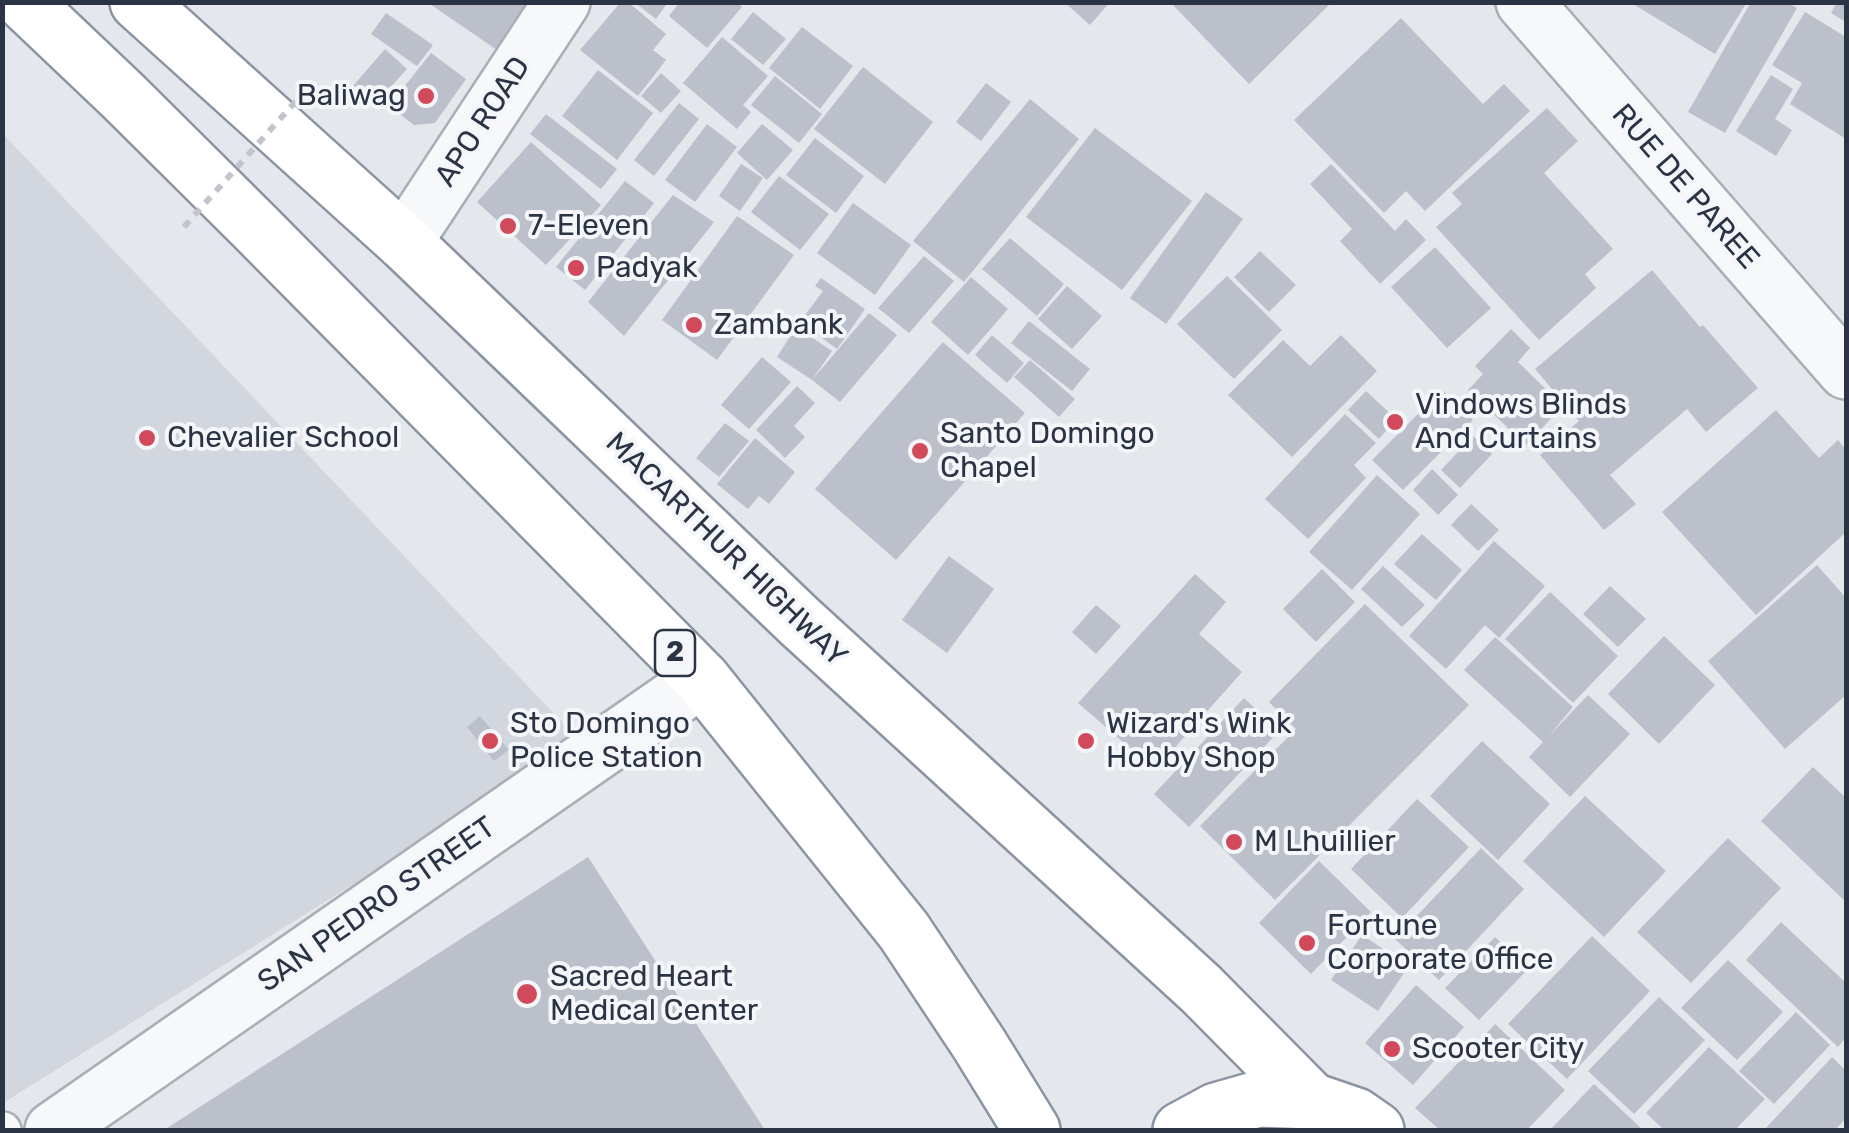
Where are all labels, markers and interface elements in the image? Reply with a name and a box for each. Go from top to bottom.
street label: APO ROAD [428,50,538,194]
place label: Baliwag [297,78,406,114]
marker: Baliwag [415,85,437,107]
street label: RUE DE PAREE [1604,97,1766,277]
place label: 7-Eleven [528,208,649,244]
marker: 7-Eleven [497,215,519,237]
place label: Padyak [596,250,697,286]
marker: Padyak [565,257,587,279]
place label: Zambank [714,307,843,343]
marker: Zambank [683,314,705,336]
place label: Vindows Blinds And Curtains [1415,387,1627,458]
marker: Vindows Blinds And Curtains [1384,411,1406,433]
place label: Santo Domingo Chapel [940,416,1155,486]
place label: Chevalier School [167,420,399,456]
street label: MACARTHUR HIGHWAY [598,425,854,675]
marker: Chevalier School [136,427,158,449]
marker: Santo Domingo Chapel [909,440,931,462]
road number: 2 [655,630,695,676]
place label: Sto Domingo Police Station [510,706,703,776]
place label: Wizard's Wink Hobby Shop [1106,706,1292,776]
marker: Sto Domingo Police Station [479,730,501,752]
marker: Wizard's Wink Hobby Shop [1075,730,1097,752]
street label: SAN PEDRO STREET [251,810,503,1000]
place label: M Lhuillier [1254,824,1396,860]
marker: M Lhuillier [1223,831,1245,853]
place label: Fortune Corporate Office [1327,908,1553,978]
marker: Fortune Corporate Office [1296,932,1318,954]
place label: Sacred Heart Medical Center [550,959,758,1030]
marker: Sacred Heart Medical Center [514,981,540,1007]
place label: Scooter City [1412,1031,1584,1067]
marker: Scooter City [1381,1038,1403,1060]

